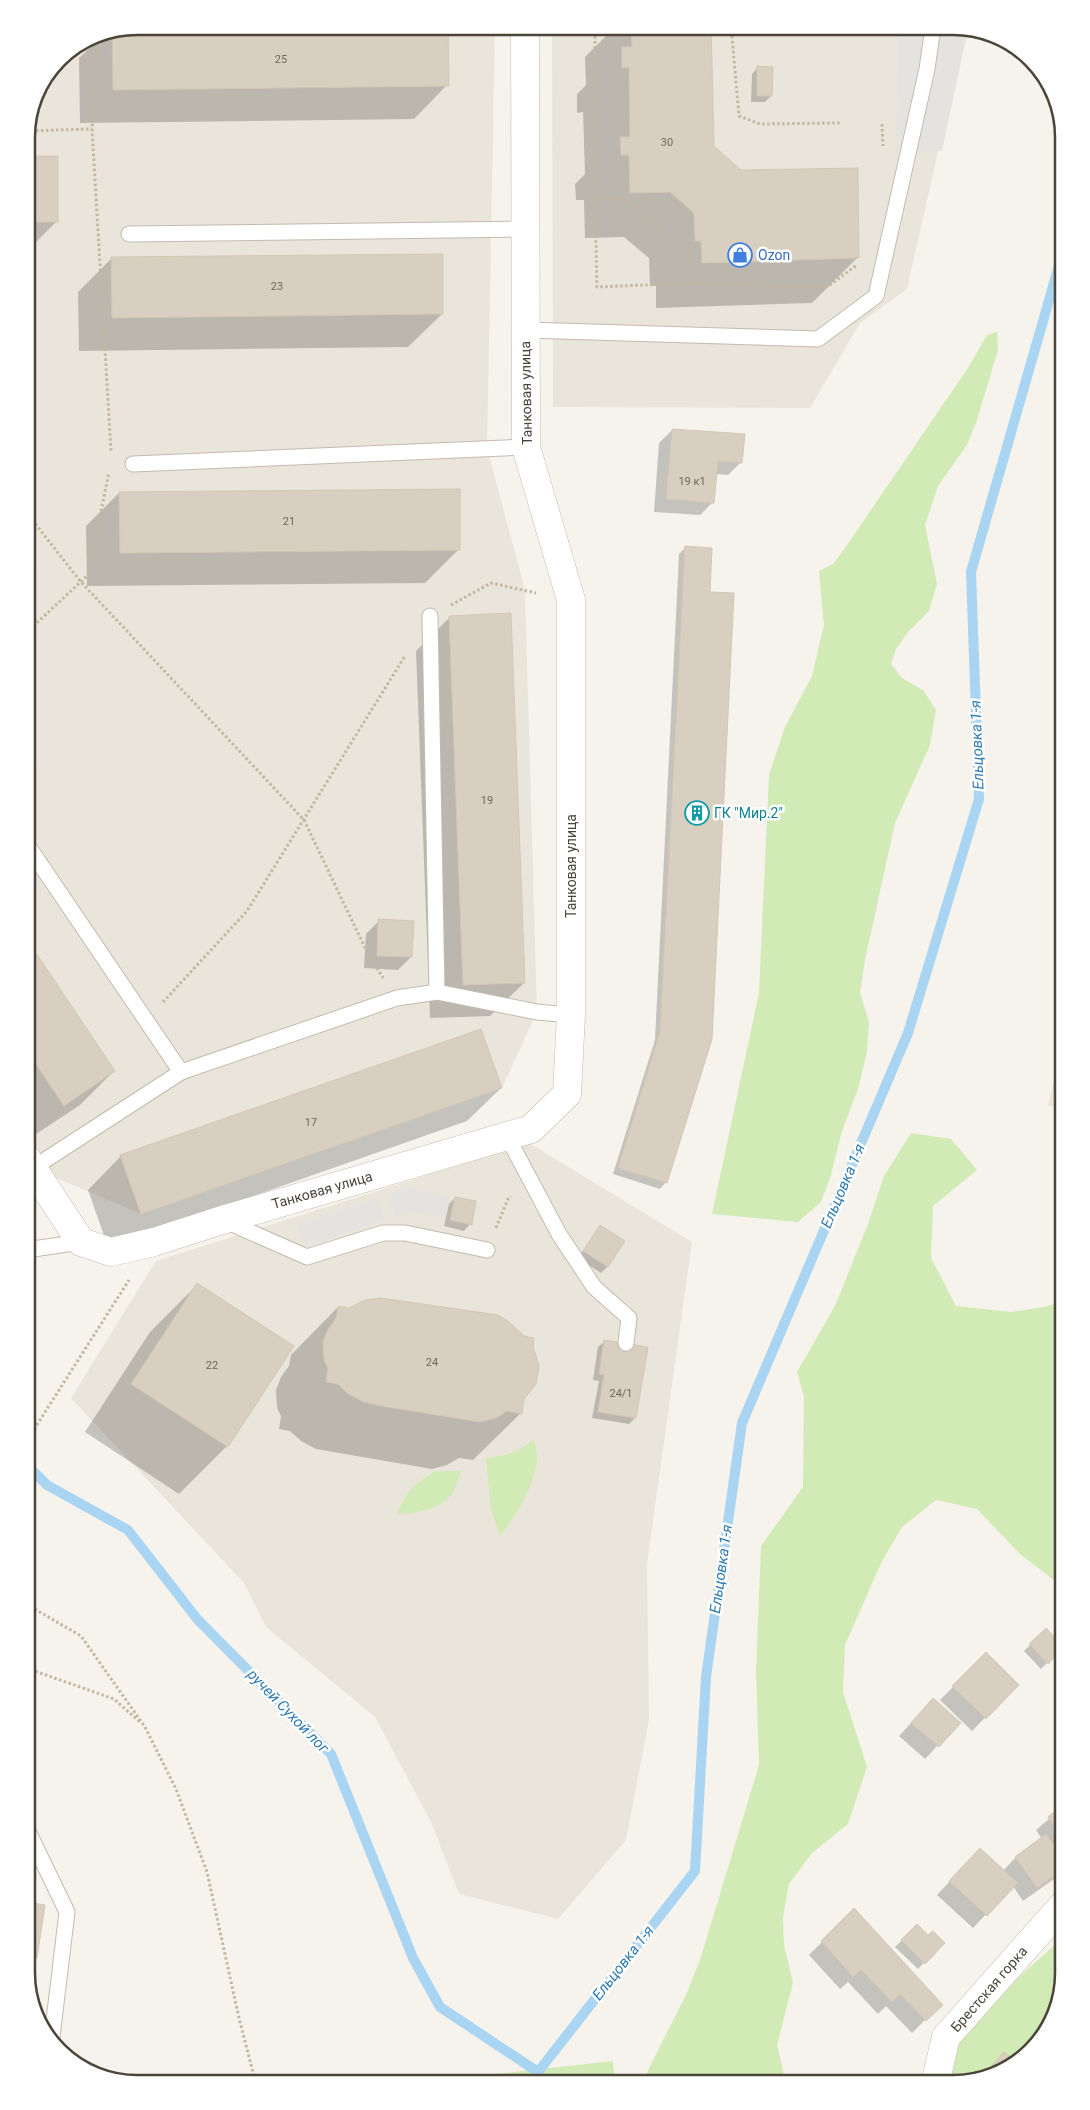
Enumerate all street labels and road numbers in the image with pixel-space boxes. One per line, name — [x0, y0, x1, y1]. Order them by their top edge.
street label: Танковая улица — [517, 341, 535, 445]
street label: Танковая улица — [563, 814, 579, 918]
street label: Танковая улица — [270, 1168, 374, 1212]
street label: Брестская горка — [948, 1943, 1030, 2035]

